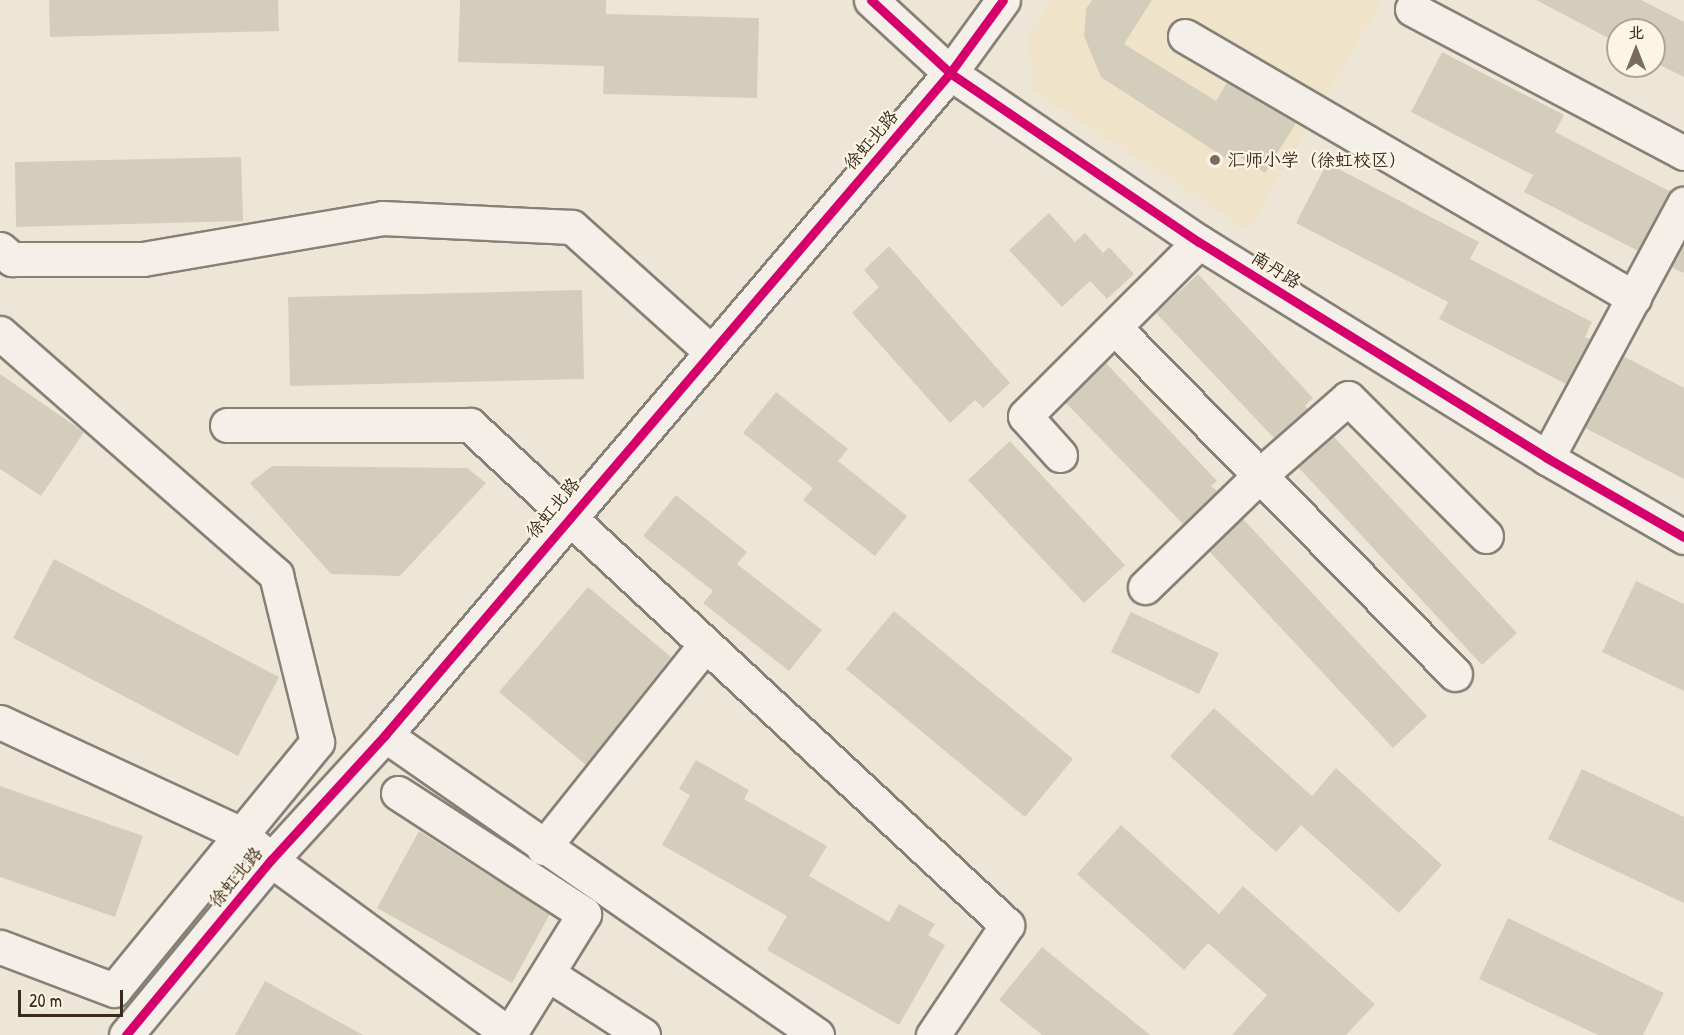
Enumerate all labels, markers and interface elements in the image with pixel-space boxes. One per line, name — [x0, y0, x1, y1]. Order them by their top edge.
north arrow — [1606, 18, 1666, 78]
text: 北 — [1628, 21, 1644, 43]
street label: 徐虹北路 — [839, 106, 903, 174]
place label: 汇师小学（徐虹校区） — [1227, 149, 1407, 171]
marker: 汇师小学（徐虹校区） — [1208, 153, 1222, 167]
street label: 南丹路 — [1247, 247, 1305, 293]
street label: 徐虹北路 — [522, 473, 584, 543]
street label: 徐虹北路 — [205, 842, 267, 912]
scale bar — [21, 978, 126, 1016]
text: 20 m — [29, 988, 62, 1013]

